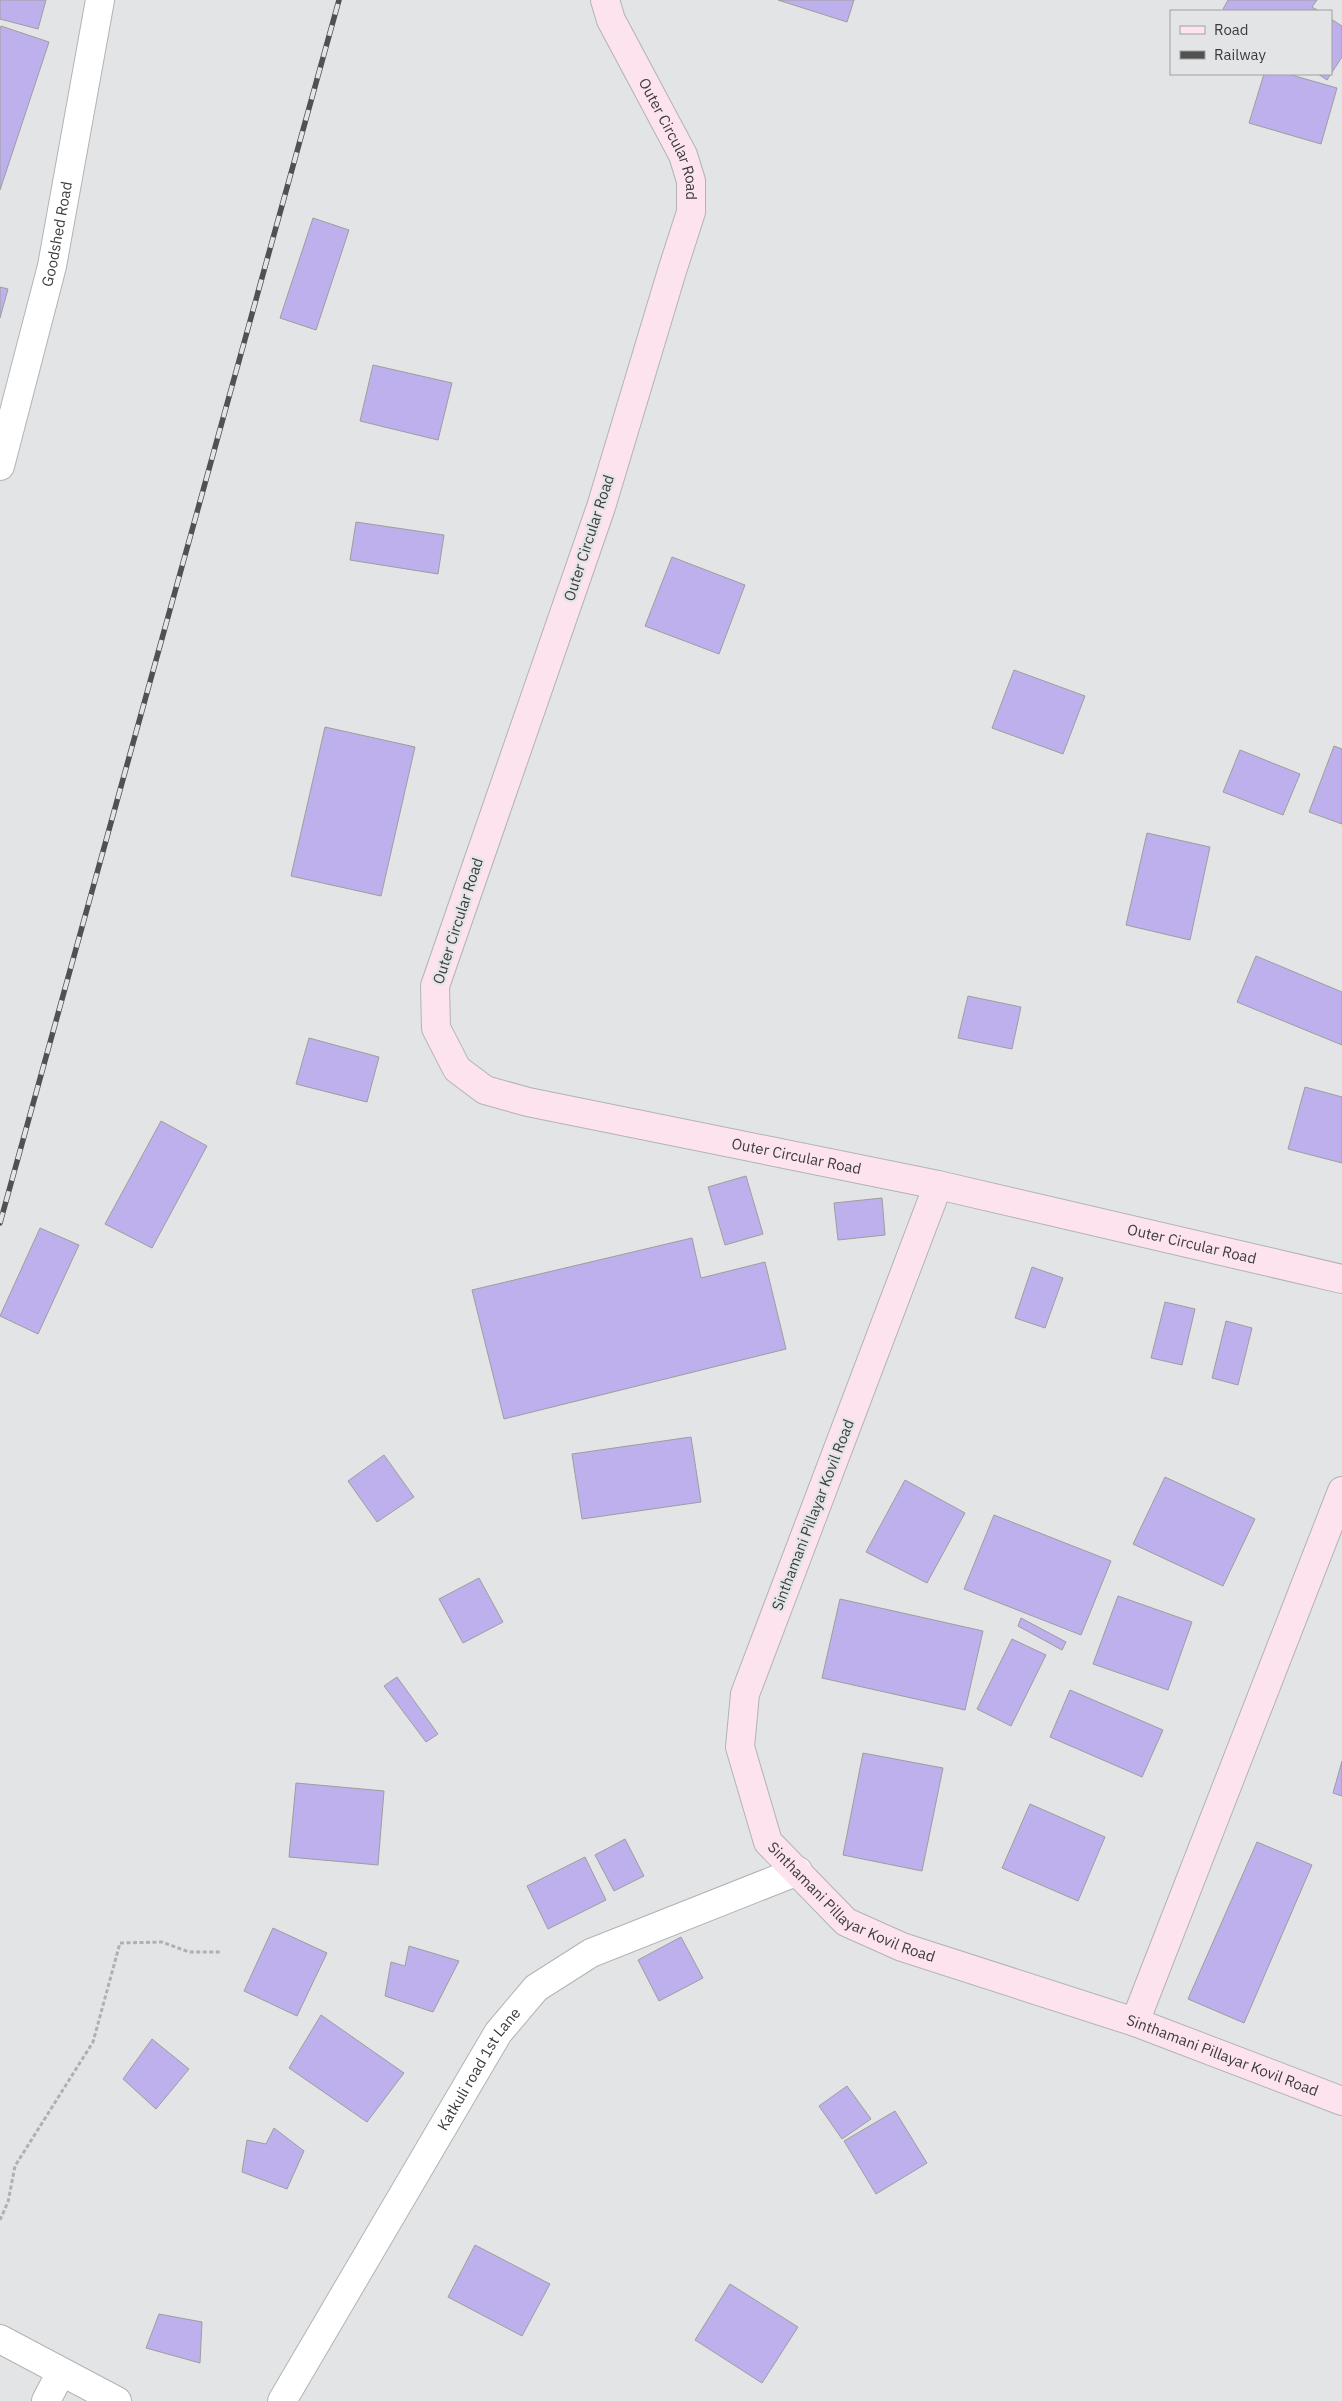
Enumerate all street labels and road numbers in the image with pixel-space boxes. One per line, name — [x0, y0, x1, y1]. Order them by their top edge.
street label: Outer Circular Road — [635, 75, 701, 200]
street label: Goodshed Road — [37, 180, 76, 289]
street label: Outer Circular Road — [559, 472, 618, 603]
street label: Outer Circular Road — [428, 855, 487, 986]
street label: Outer Circular Road — [730, 1133, 863, 1178]
street label: Outer Circular Road — [1125, 1219, 1258, 1268]
street label: Sinthamani Pillayar Kovil Road — [767, 1416, 858, 1613]
street label: Sinthamani Pillayar Kovil Road — [764, 1837, 938, 1966]
street label: Katkuli road 1st Lane — [433, 2004, 524, 2134]
street label: Sinthamani Pillayar Kovil Road — [1124, 2010, 1321, 2100]

